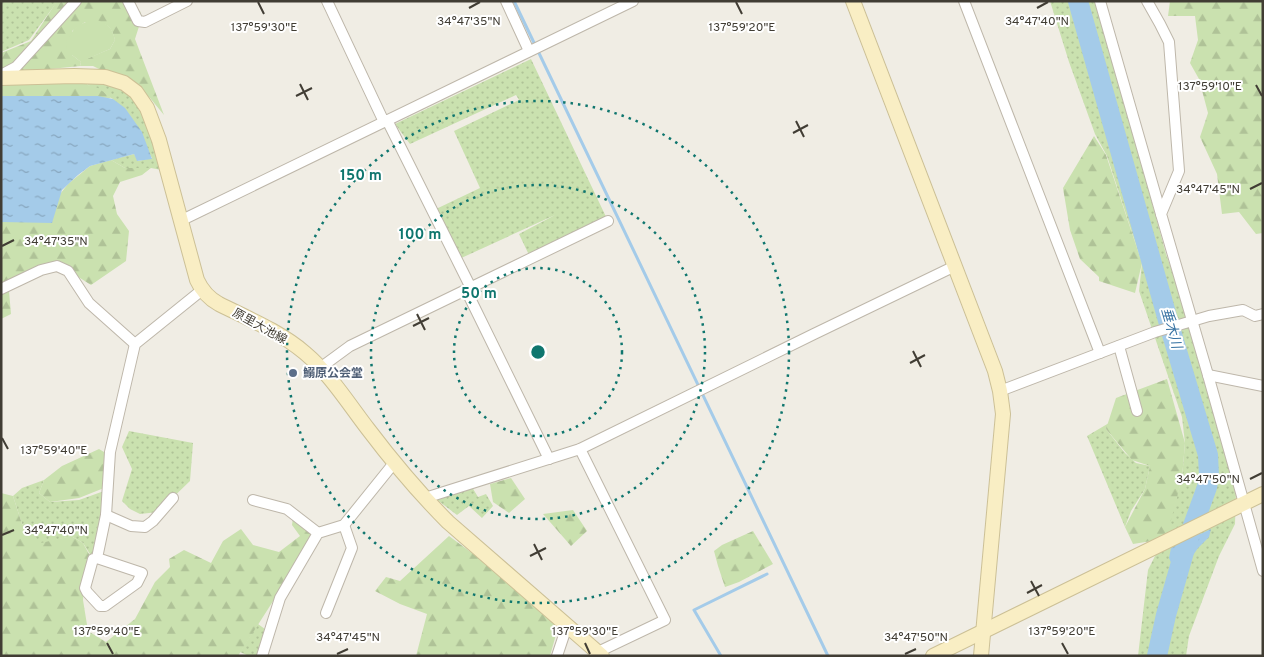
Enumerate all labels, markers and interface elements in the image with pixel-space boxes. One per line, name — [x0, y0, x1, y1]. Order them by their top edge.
text: 34°47'35"N — [437, 14, 501, 30]
text: 34°47'40"N — [1005, 14, 1069, 30]
text: 137°59'30"E — [231, 20, 297, 36]
text: 137°59'20"E — [709, 20, 775, 36]
text: 137°59'10"E — [1178, 79, 1242, 95]
text: 150 m — [340, 167, 382, 186]
text: 34°47'45"N — [1176, 182, 1240, 198]
text: 100 m — [399, 226, 441, 245]
text: 34°47'35"N — [24, 234, 88, 250]
text: 50 m — [461, 285, 497, 304]
street label: 原里大池線 — [229, 305, 290, 348]
water label: 垂木川 — [1157, 306, 1185, 353]
centre of rings — [529, 343, 547, 361]
place label: 鰯原公会堂 — [303, 366, 363, 382]
marker: 鰯原公会堂 — [287, 367, 299, 379]
text: 137°59'40"E — [21, 443, 88, 459]
text: 34°47'50"N — [1176, 472, 1240, 488]
text: 34°47'40"N — [24, 523, 88, 539]
text: 137°59'40"E — [74, 624, 141, 640]
text: 137°59'30"E — [552, 624, 618, 640]
text: 137°59'20"E — [1029, 624, 1095, 640]
text: 34°47'45"N — [316, 630, 380, 646]
text: 34°47'50"N — [884, 630, 948, 646]

